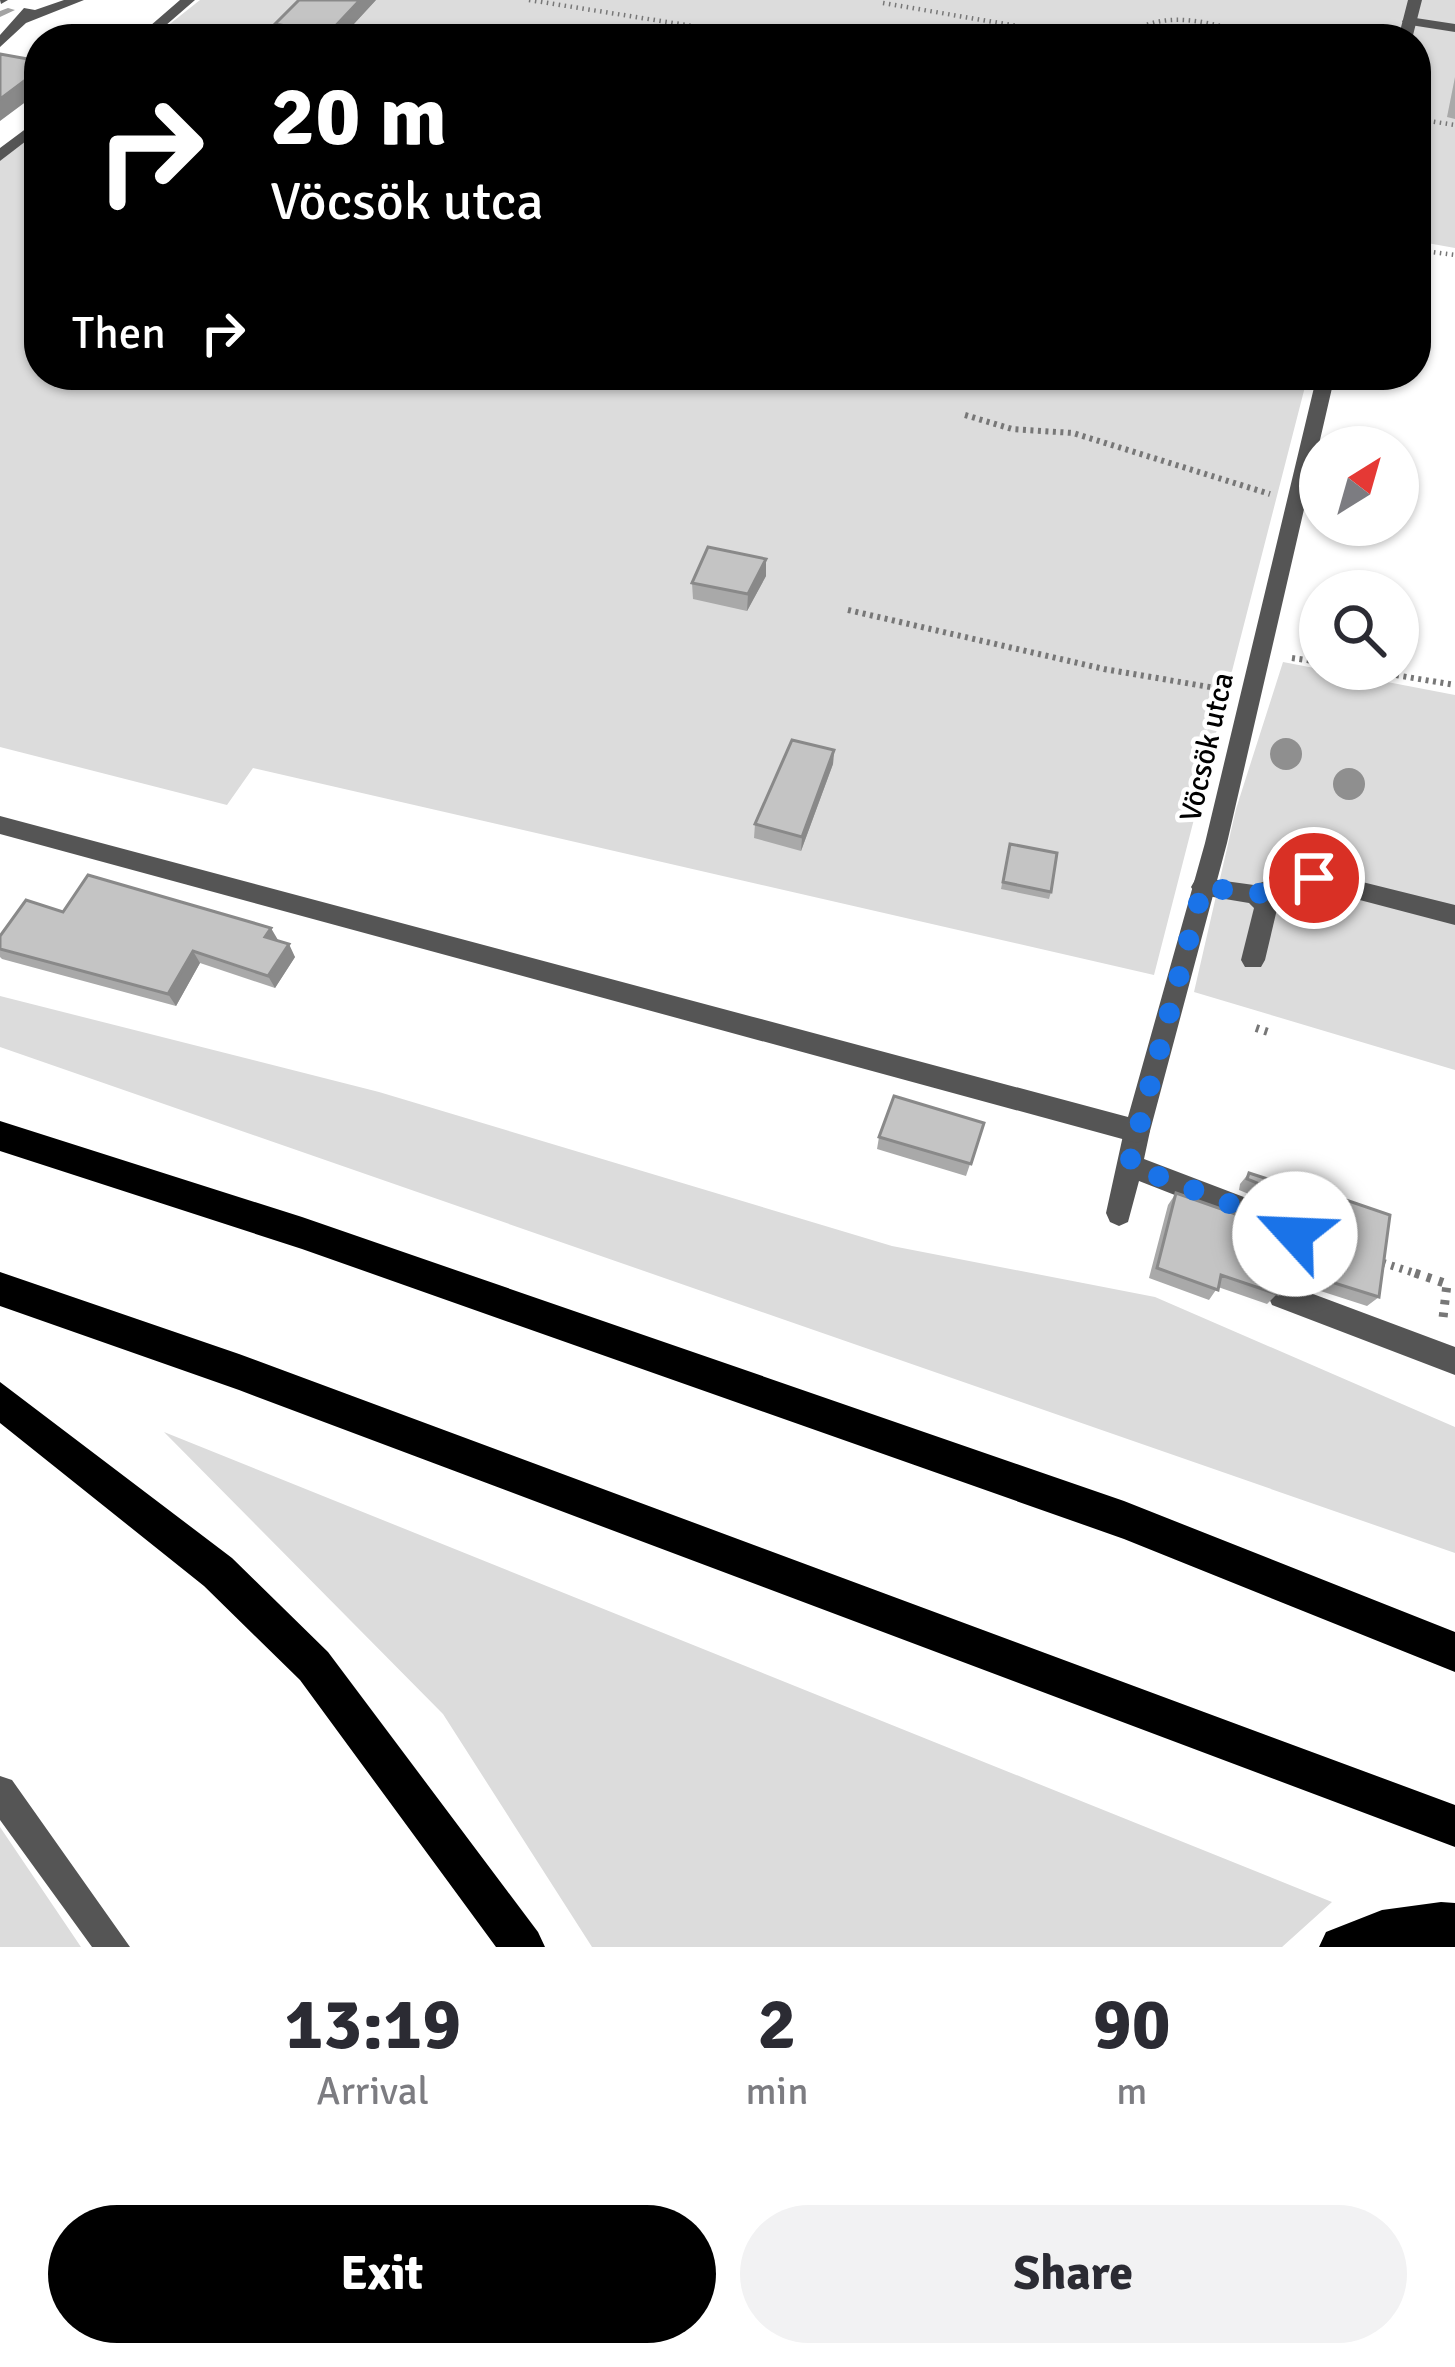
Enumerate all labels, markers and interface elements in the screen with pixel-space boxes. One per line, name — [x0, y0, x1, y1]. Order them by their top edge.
text: 20 m — [270, 65, 447, 169]
icon: right — [72, 72, 228, 228]
text: Vöcsök utca — [270, 168, 544, 235]
icon: right — [190, 300, 256, 366]
text: Then — [72, 306, 166, 361]
north arrow — [1299, 426, 1419, 546]
map controls — [1299, 426, 1419, 690]
button: search — [1299, 570, 1419, 690]
street label: Vöcsök utca — [1172, 669, 1242, 825]
pin — [1263, 827, 1365, 929]
icon: arrive — [1281, 845, 1347, 911]
position arrow — [1232, 1171, 1358, 1297]
text: 13:19 — [284, 1980, 461, 2069]
text: 2 — [758, 1980, 796, 2069]
text: 90 — [1093, 1980, 1171, 2069]
text: Arrival — [317, 2067, 429, 2115]
text: min — [746, 2067, 808, 2115]
text: m — [1116, 2067, 1147, 2115]
button: Exit — [48, 2205, 716, 2343]
button: Share — [740, 2205, 1407, 2343]

